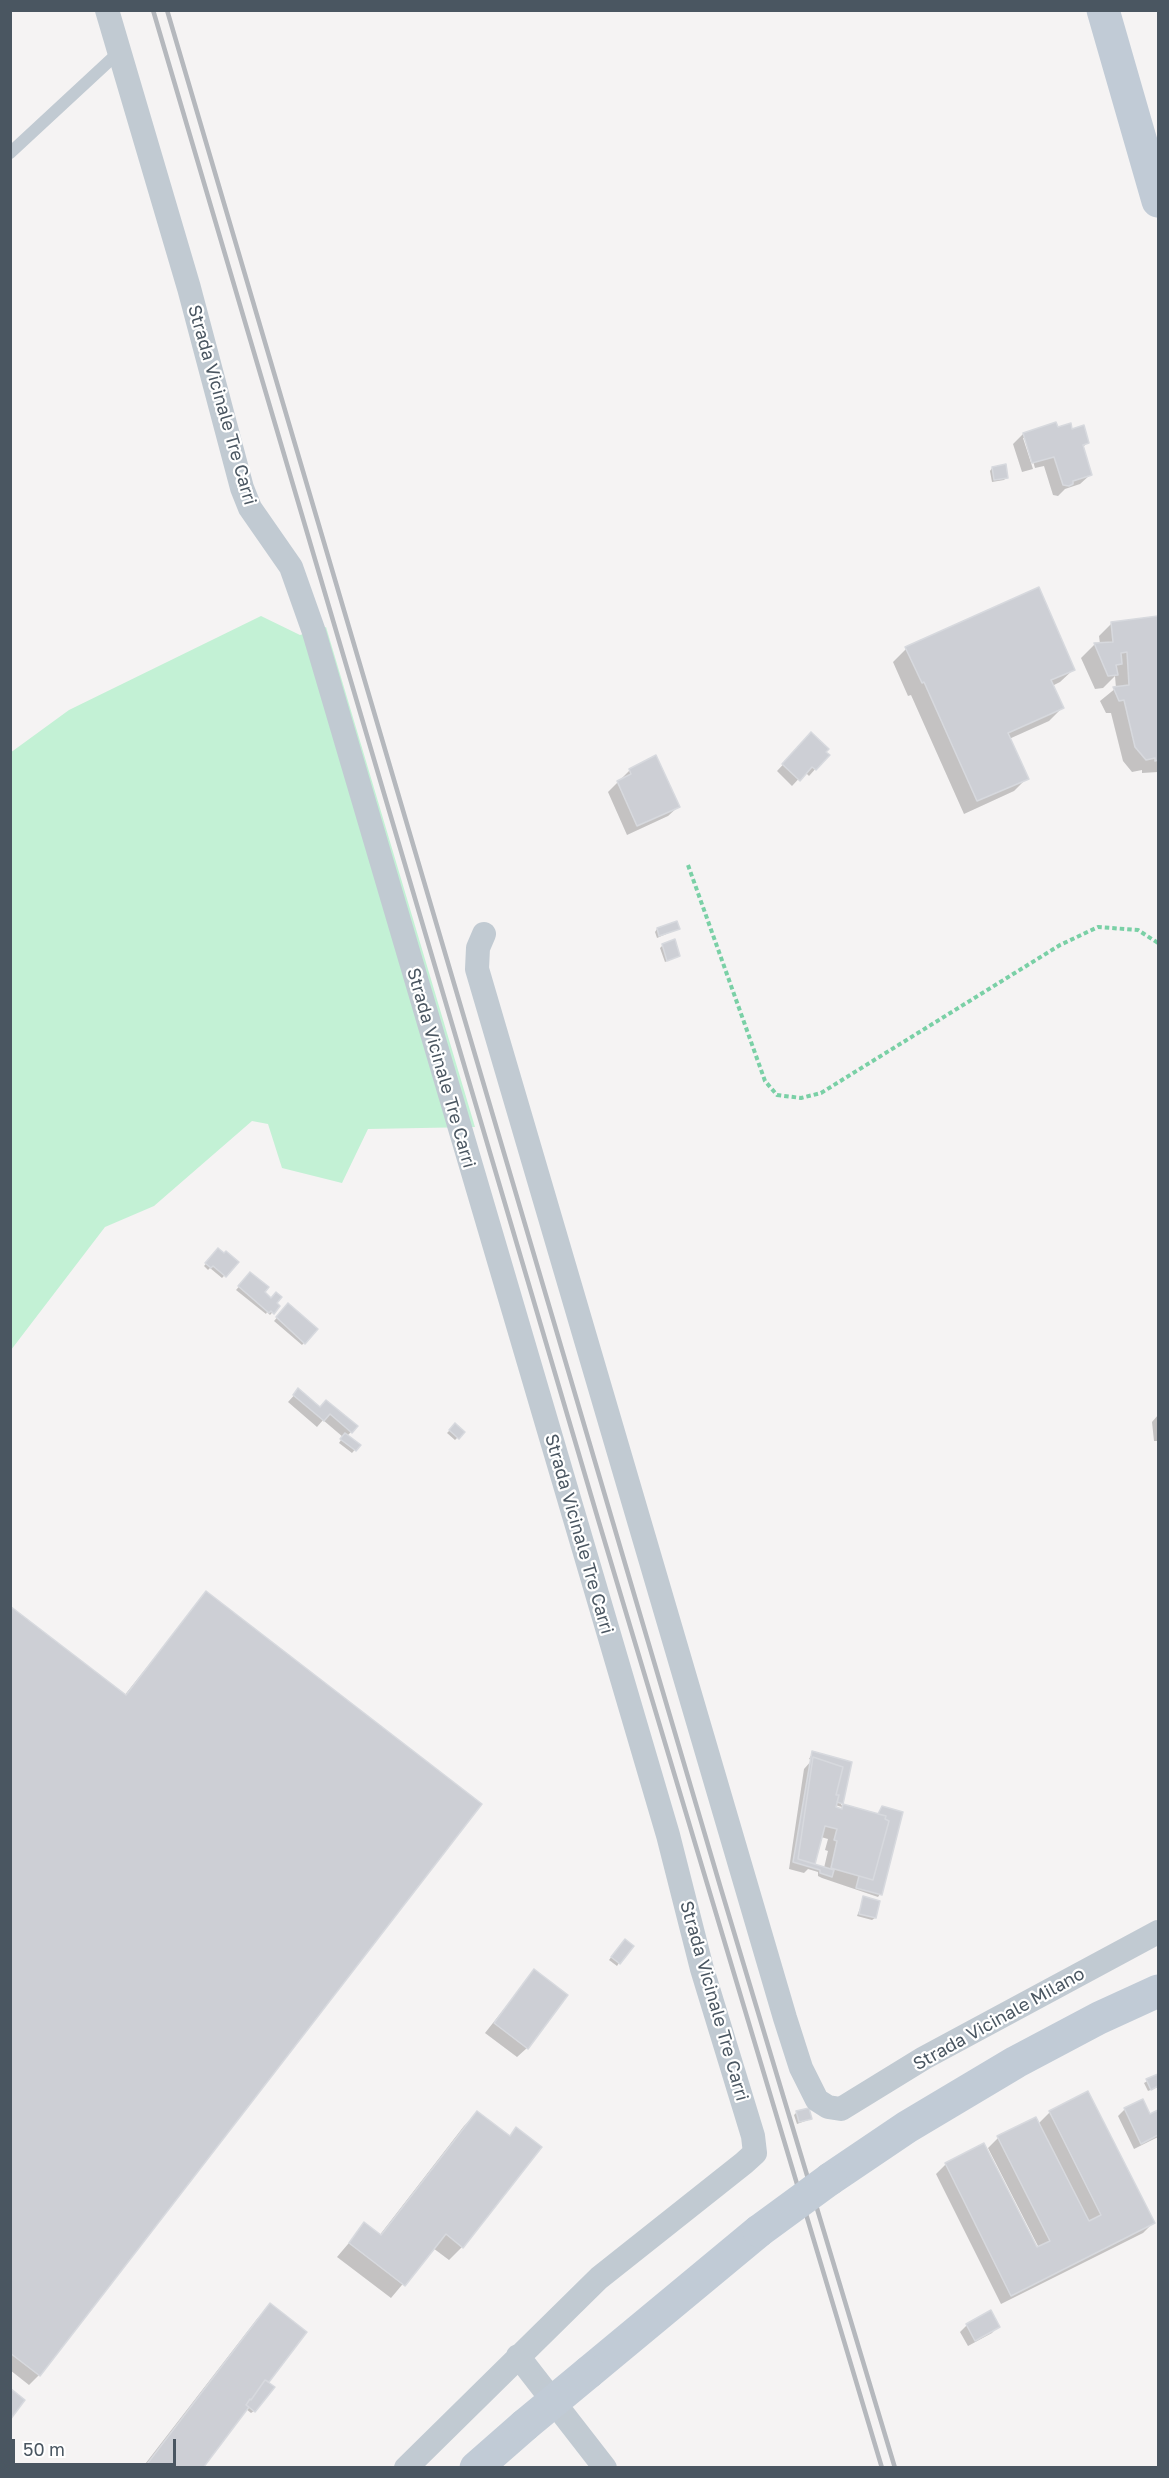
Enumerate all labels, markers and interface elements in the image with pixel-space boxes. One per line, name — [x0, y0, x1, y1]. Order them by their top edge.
street label: Strada Vicinale Tre Carri — [183, 303, 261, 507]
street label: Strada Vicinale Tre Carri — [402, 966, 480, 1170]
street label: Strada Vicinale Tre Carri — [540, 1432, 618, 1636]
street label: Strada Vicinale Tre Carri — [675, 1899, 753, 2103]
street label: Strada Vicinale Milano — [910, 1963, 1088, 2075]
scale bar — [15, 2427, 178, 2465]
text: 50 m — [23, 2438, 65, 2460]

